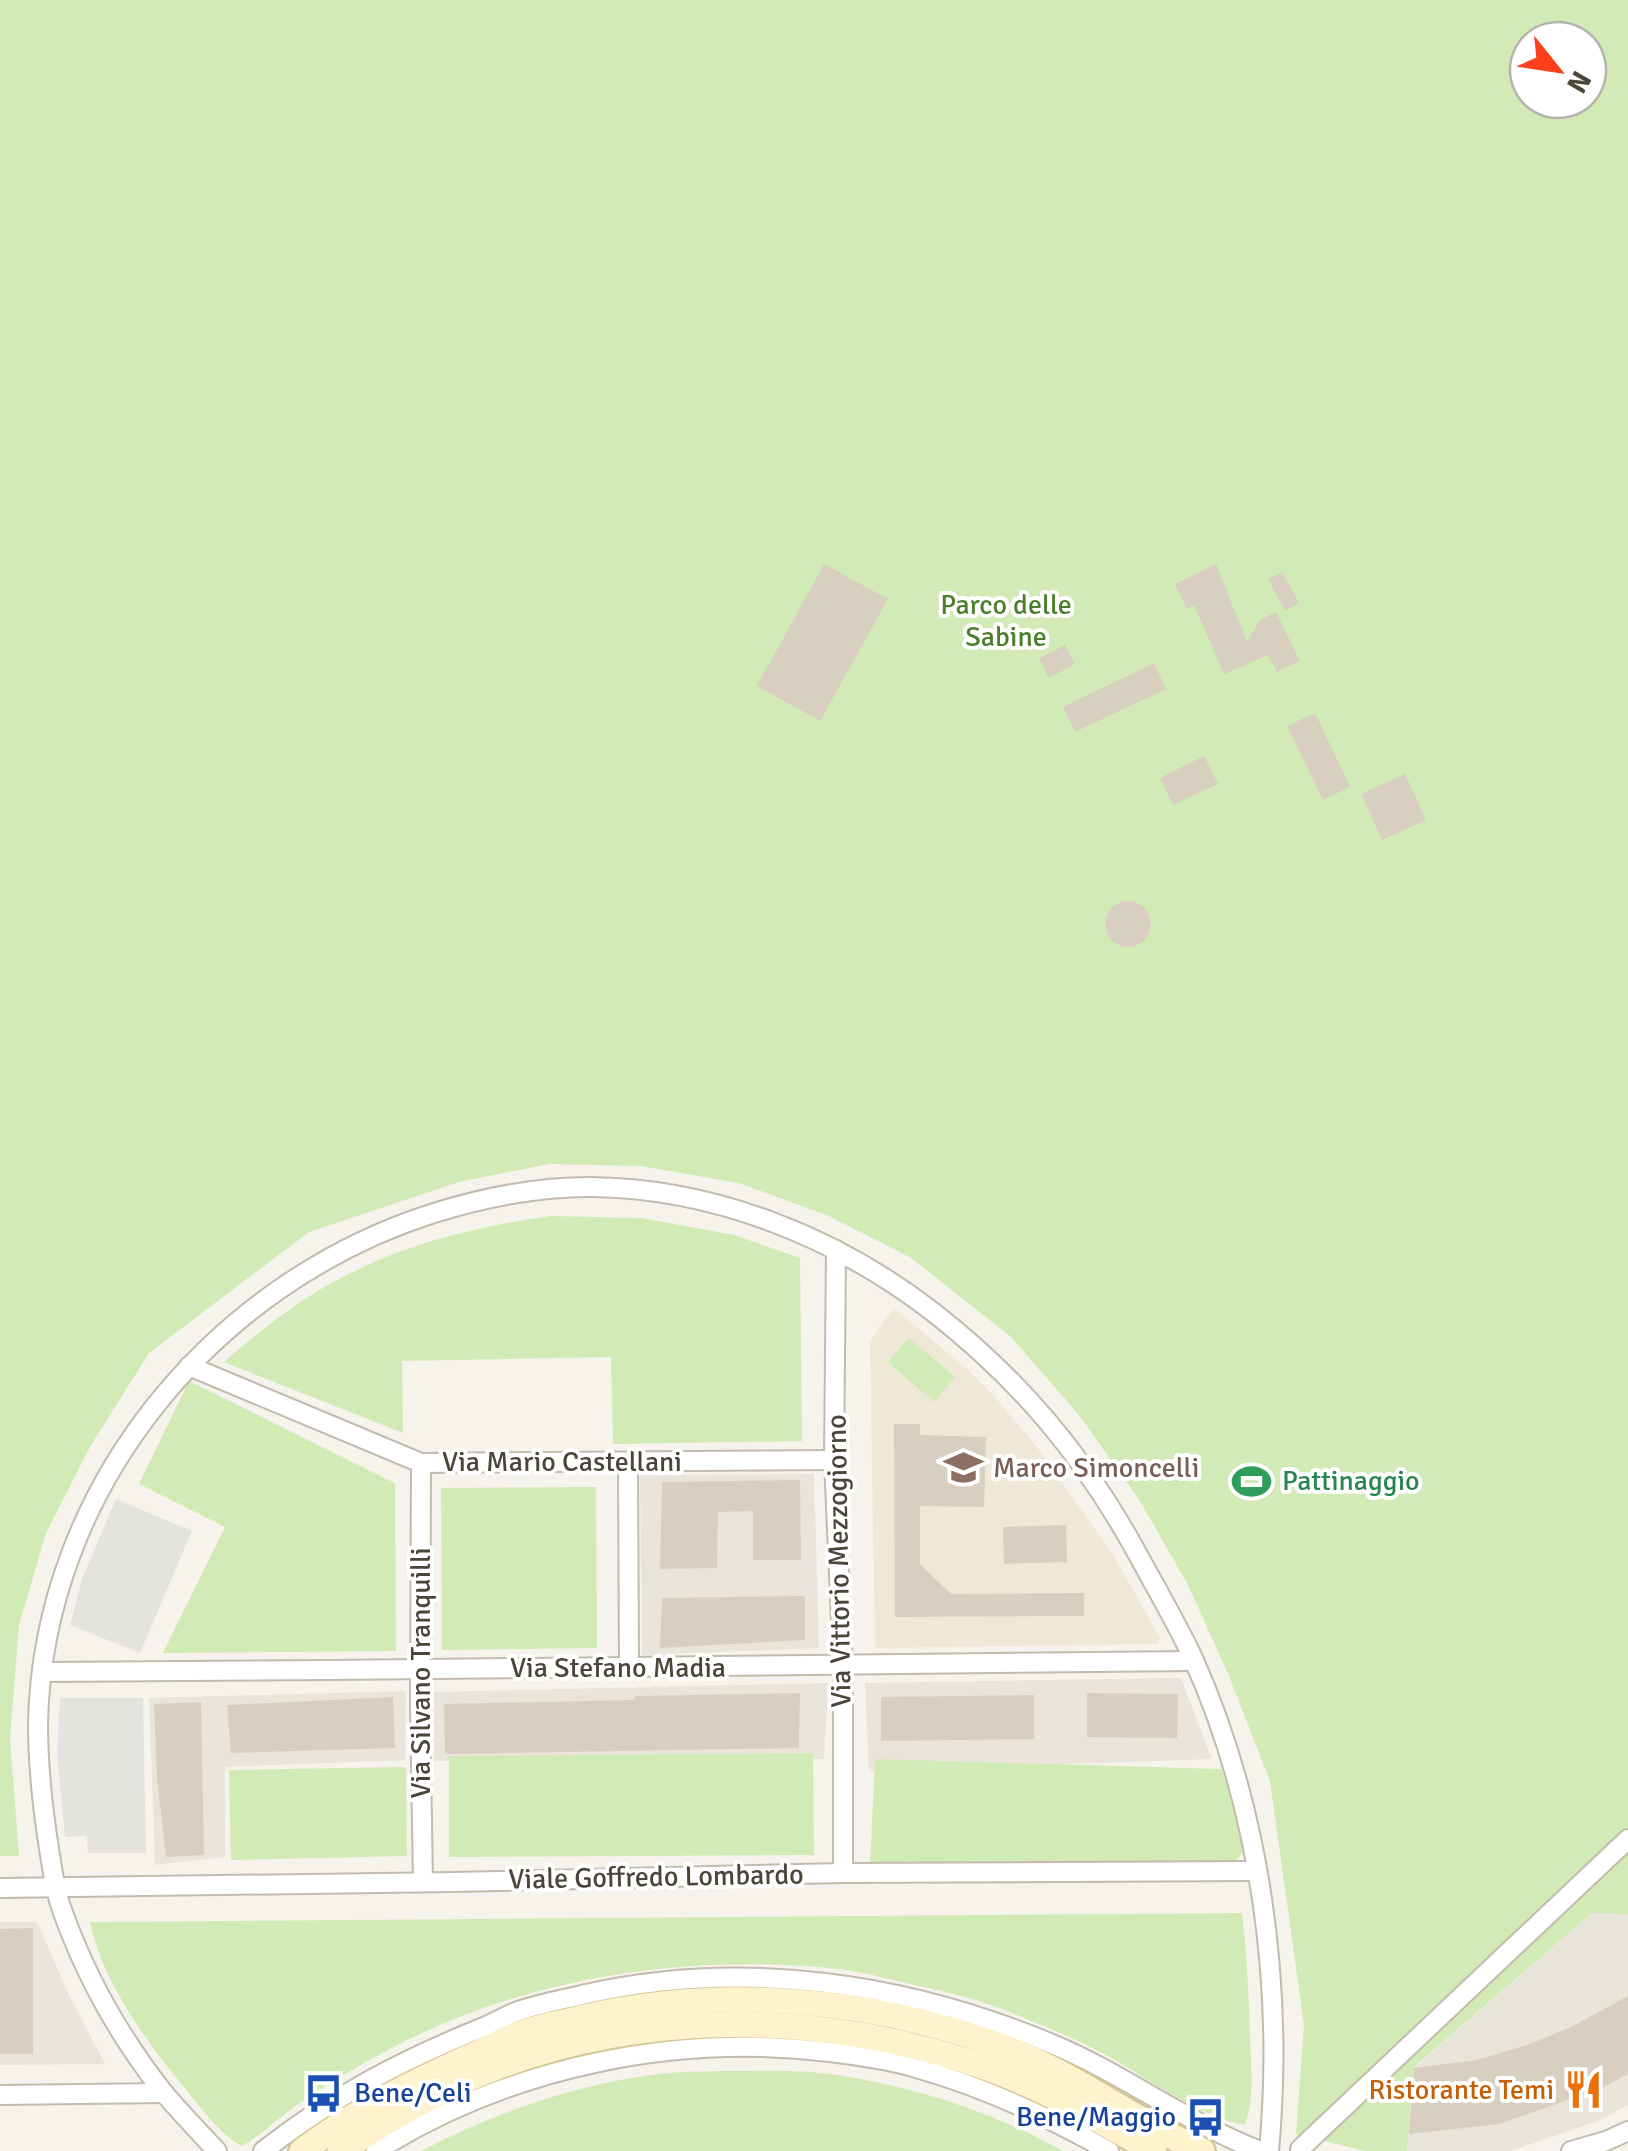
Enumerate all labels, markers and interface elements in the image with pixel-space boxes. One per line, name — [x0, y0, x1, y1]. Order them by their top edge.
north arrow — [1508, 20, 1608, 120]
text: N — [1559, 65, 1598, 99]
park label: Parco delle Sabine — [940, 588, 1072, 654]
street label: Via Vittorio Mezzogiorno — [819, 1414, 859, 1708]
street label: Via Mario Castellani — [442, 1445, 682, 1479]
school or university icon: Marco Simoncelli — [942, 1447, 984, 1489]
place label: Marco Simoncelli — [993, 1451, 1199, 1485]
sports icon: Pattinaggio — [1231, 1460, 1273, 1502]
place label: Pattinaggio — [1282, 1464, 1420, 1498]
street label: Via Silvano Tranquilli — [404, 1547, 438, 1799]
street label: Via Stefano Madia — [510, 1651, 726, 1685]
street label: Viale Goffredo Lombardo — [508, 1857, 804, 1897]
restaurant icon: Ristorante Temi — [1563, 2069, 1605, 2111]
bus stop icon: Bene/Celi — [303, 2072, 345, 2114]
place label: Ristorante Temi — [1369, 2073, 1554, 2107]
place label: Bene/Celi — [354, 2076, 472, 2110]
bus stop icon: Bene/Maggio — [1185, 2096, 1227, 2138]
place label: Bene/Maggio — [1016, 2100, 1176, 2134]

